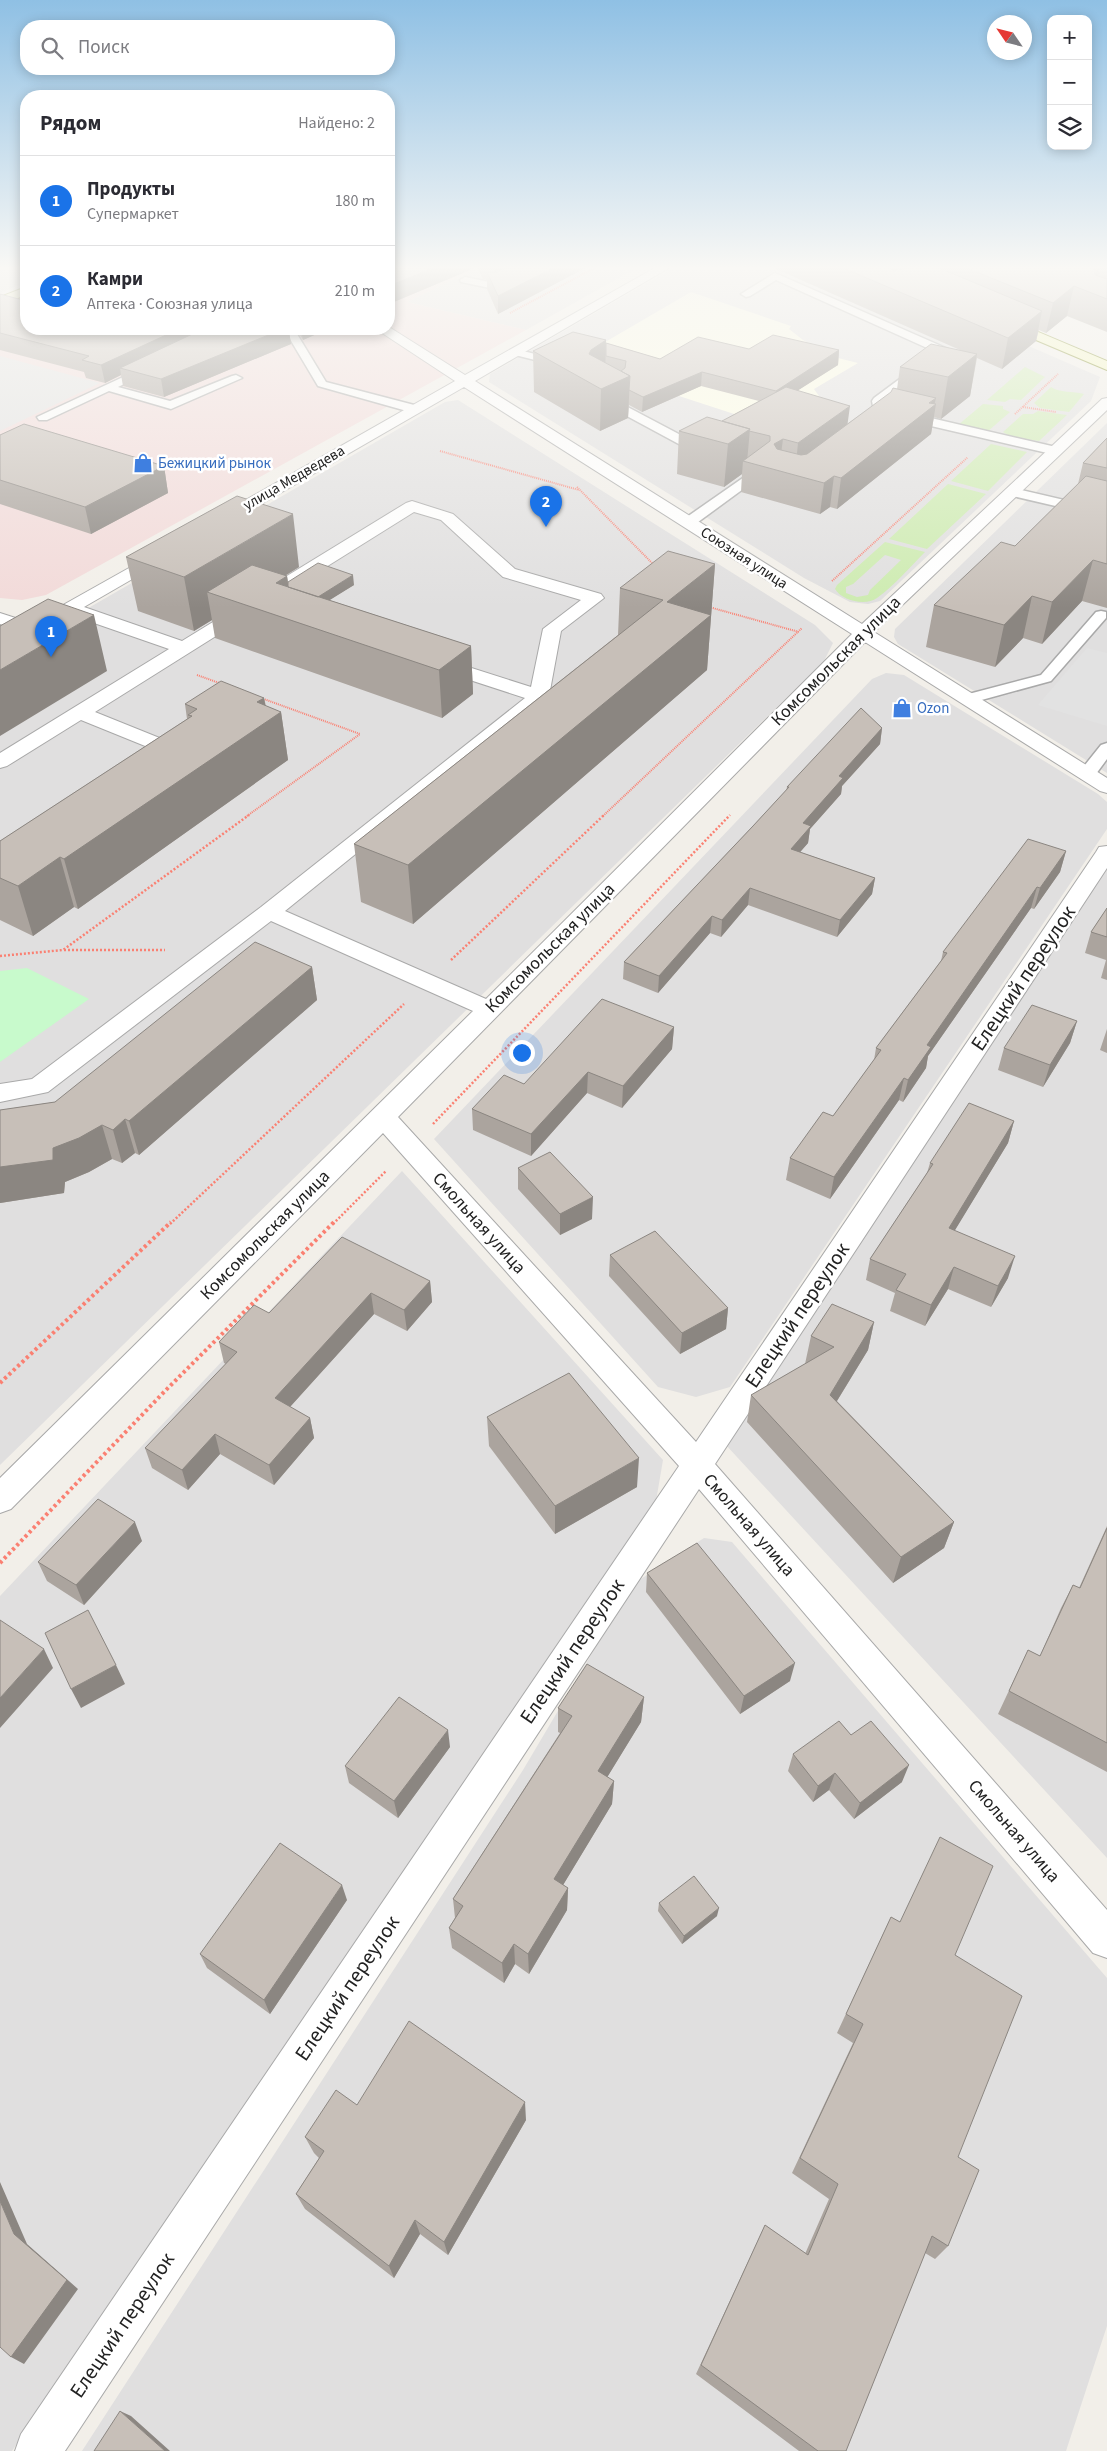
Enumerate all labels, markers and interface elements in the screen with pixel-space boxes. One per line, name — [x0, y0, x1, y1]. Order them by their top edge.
north arrow — [987, 15, 1032, 60]
map controls — [1047, 15, 1092, 150]
button: + — [1047, 15, 1092, 60]
search box — [20, 20, 395, 75]
icon: search — [38, 34, 66, 62]
text: Поиск — [78, 34, 129, 61]
button: − — [1047, 60, 1092, 105]
button: layers — [1047, 105, 1092, 150]
text: Рядом — [40, 108, 101, 138]
text: Найдено: 2 — [298, 112, 375, 134]
text: Продукты — [87, 176, 175, 203]
text: 1 — [52, 190, 60, 212]
text: 180 m — [335, 190, 375, 212]
text: Супермаркет — [87, 203, 179, 225]
text: Камри — [87, 266, 143, 293]
text: 2 — [52, 280, 60, 302]
text: 210 m — [335, 280, 375, 302]
text: Аптека · Союзная улица — [87, 293, 253, 315]
street label: улица Медведева — [239, 440, 349, 516]
shop icon: Бежицкий рынок — [132, 452, 154, 474]
place label: Бежицкий рынок — [158, 453, 272, 474]
pin: 2 — [530, 486, 562, 527]
street label: Союзная улица — [696, 522, 792, 594]
street label: Комсомольская улица — [765, 590, 907, 732]
pin: 1 — [35, 616, 67, 657]
shop icon: Ozon — [891, 697, 913, 719]
place label: Ozon — [917, 698, 949, 719]
street label: Комсомольская улица — [479, 877, 621, 1019]
street label: Елецкий переулок — [963, 899, 1083, 1057]
your location — [509, 1040, 535, 1066]
street label: Комсомольская улица — [194, 1164, 336, 1306]
street label: Смольная улица — [427, 1167, 531, 1279]
street label: Елецкий переулок — [737, 1236, 857, 1394]
street label: Смольная улица — [697, 1468, 801, 1582]
street label: Елецкий переулок — [512, 1572, 632, 1730]
street label: Смольная улица — [962, 1774, 1066, 1888]
street label: Елецкий переулок — [287, 1909, 407, 2067]
street label: Елецкий переулок — [62, 2246, 182, 2404]

